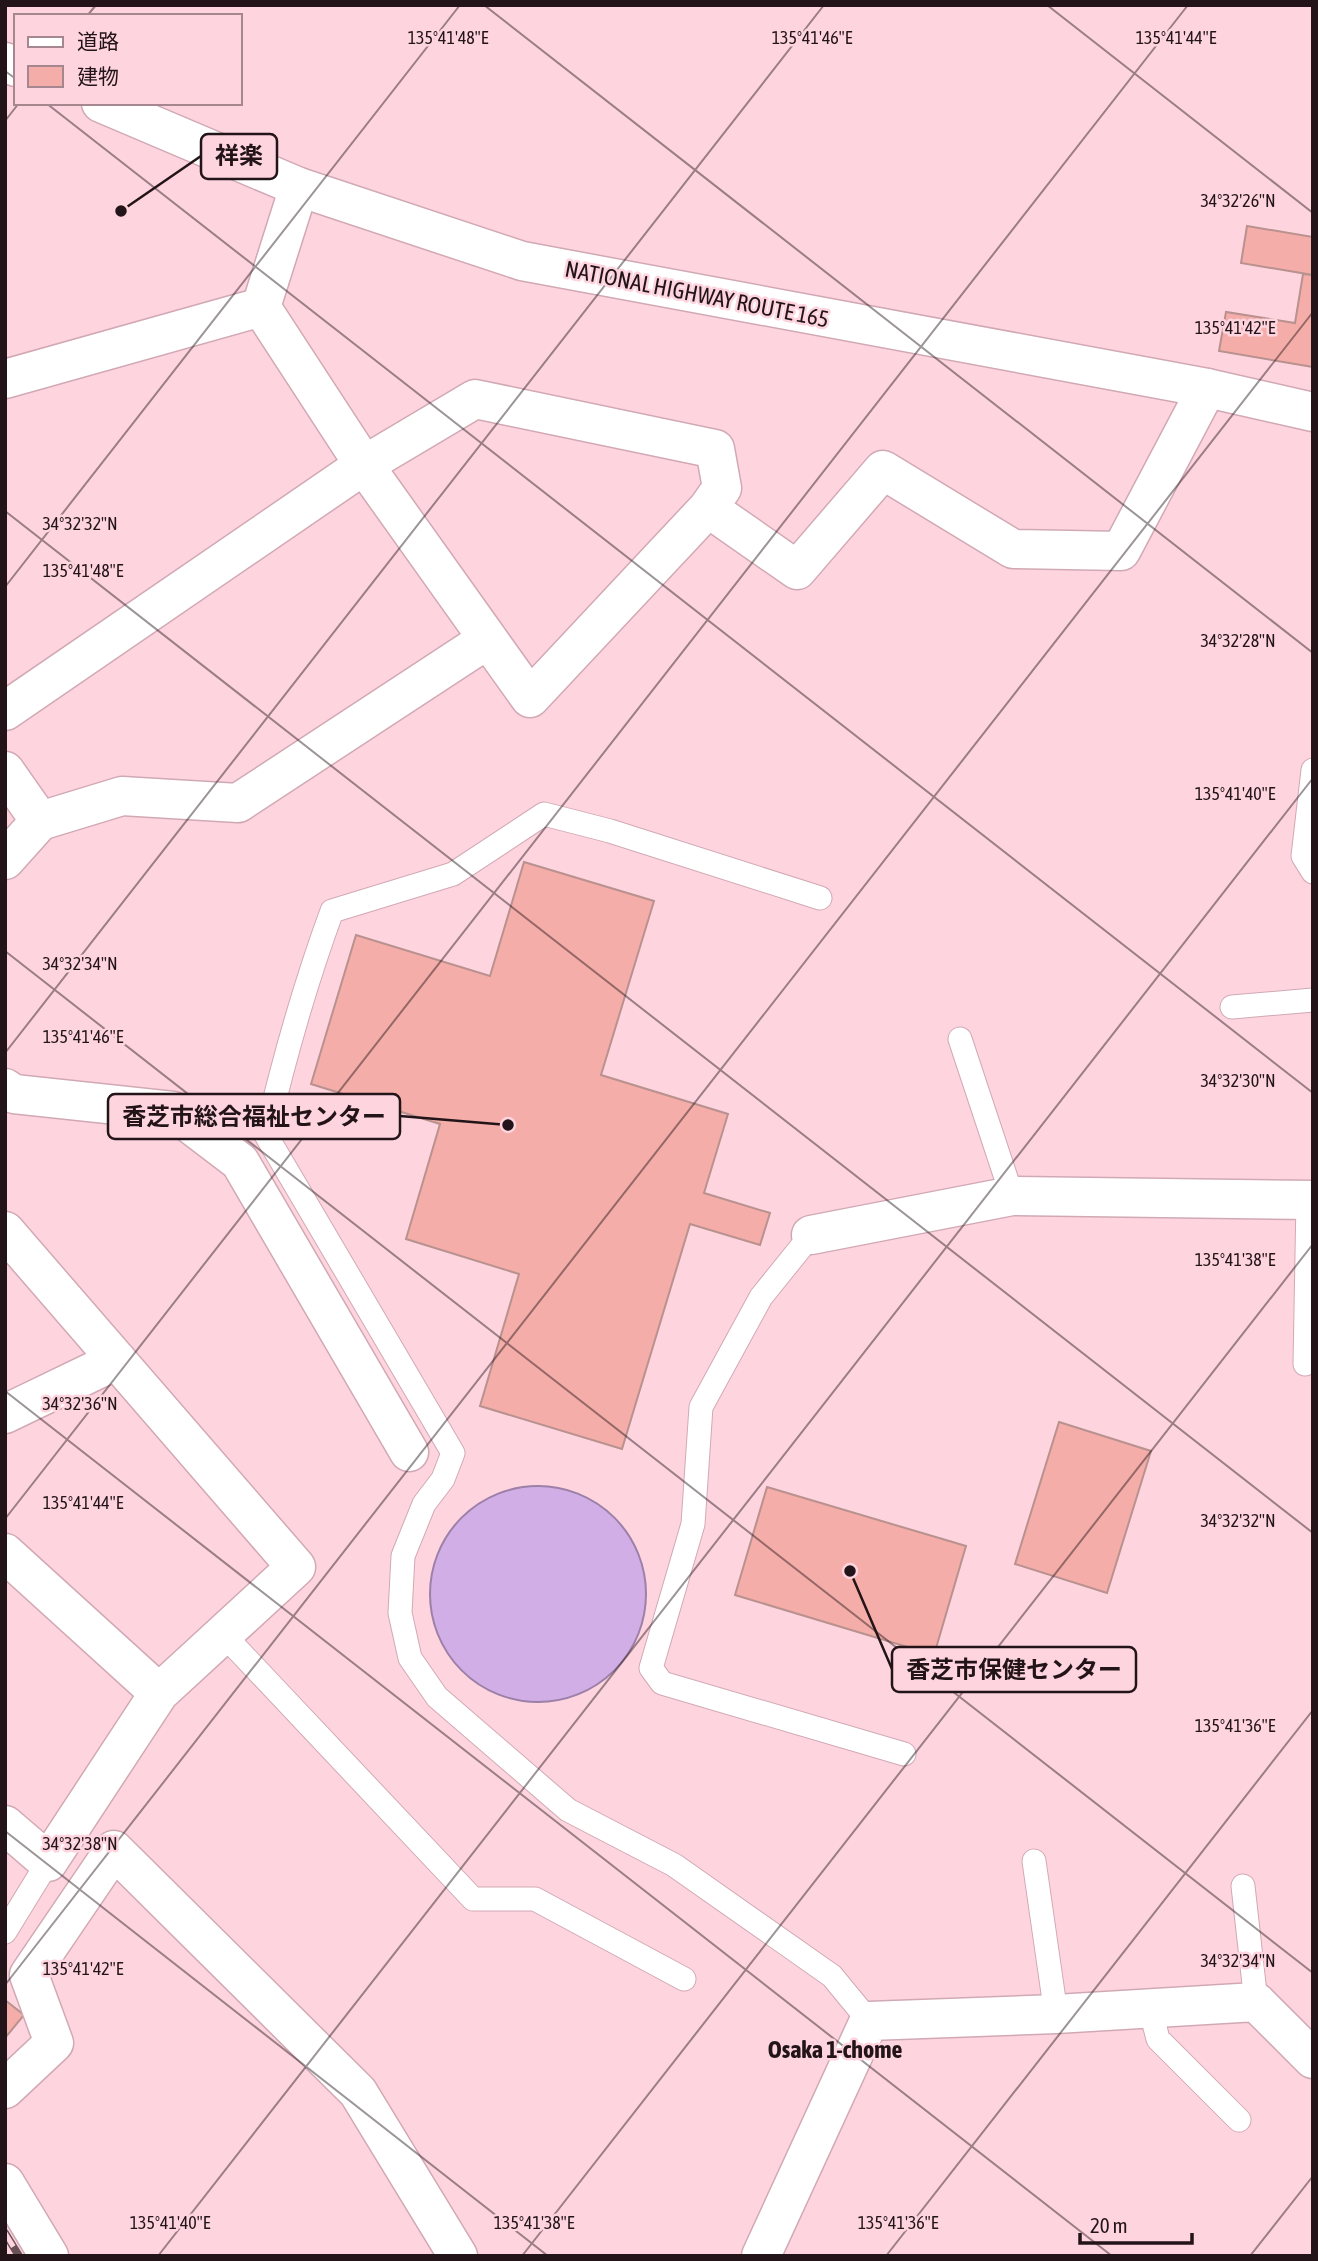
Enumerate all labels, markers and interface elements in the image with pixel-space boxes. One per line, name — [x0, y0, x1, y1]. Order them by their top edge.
legend — [14, 14, 242, 105]
text: 135°41'48"E — [408, 27, 489, 48]
text: 135°41'46"E — [772, 27, 853, 48]
text: 135°41'44"E — [1136, 27, 1217, 48]
text: 道路 — [77, 29, 119, 53]
text: 建物 — [77, 64, 119, 88]
callout: 祥楽 — [201, 134, 277, 179]
text: 祥楽 — [215, 142, 263, 169]
text: 34°32'26"N — [1200, 190, 1276, 211]
street label: NATIONAL HIGHWAY ROUTE 165 — [563, 256, 831, 332]
text: 135°41'42"E — [1195, 317, 1276, 338]
text: 34°32'32"N — [42, 513, 118, 534]
text: 135°41'48"E — [43, 560, 124, 581]
text: 34°32'28"N — [1200, 630, 1276, 651]
text: 135°41'40"E — [1195, 783, 1276, 804]
text: 34°32'34"N — [42, 953, 118, 974]
text: 135°41'46"E — [43, 1026, 124, 1047]
text: 34°32'30"N — [1200, 1070, 1276, 1091]
callout: 香芝市総合福祉センター — [108, 1094, 400, 1139]
text: 香芝市総合福祉センター — [122, 1103, 386, 1130]
text: 135°41'38"E — [1195, 1249, 1276, 1270]
text: 34°32'36"N — [42, 1393, 118, 1414]
text: 135°41'44"E — [43, 1492, 124, 1513]
text: 34°32'32"N — [1200, 1510, 1276, 1531]
callout: 香芝市保健センター — [892, 1647, 1136, 1692]
text: 香芝市保健センター — [906, 1656, 1122, 1683]
text: 135°41'36"E — [1195, 1715, 1276, 1736]
text: 34°32'38"N — [42, 1833, 118, 1854]
text: 34°32'34"N — [1200, 1950, 1276, 1971]
text: 135°41'42"E — [43, 1958, 124, 1979]
district label: Osaka 1-chome — [768, 2036, 902, 2063]
scale bar — [1080, 2202, 1192, 2246]
text: 135°41'40"E — [130, 2212, 211, 2233]
text: 135°41'38"E — [494, 2212, 575, 2233]
text: 135°41'36"E — [858, 2212, 939, 2233]
text: 20 m — [1090, 2213, 1128, 2237]

